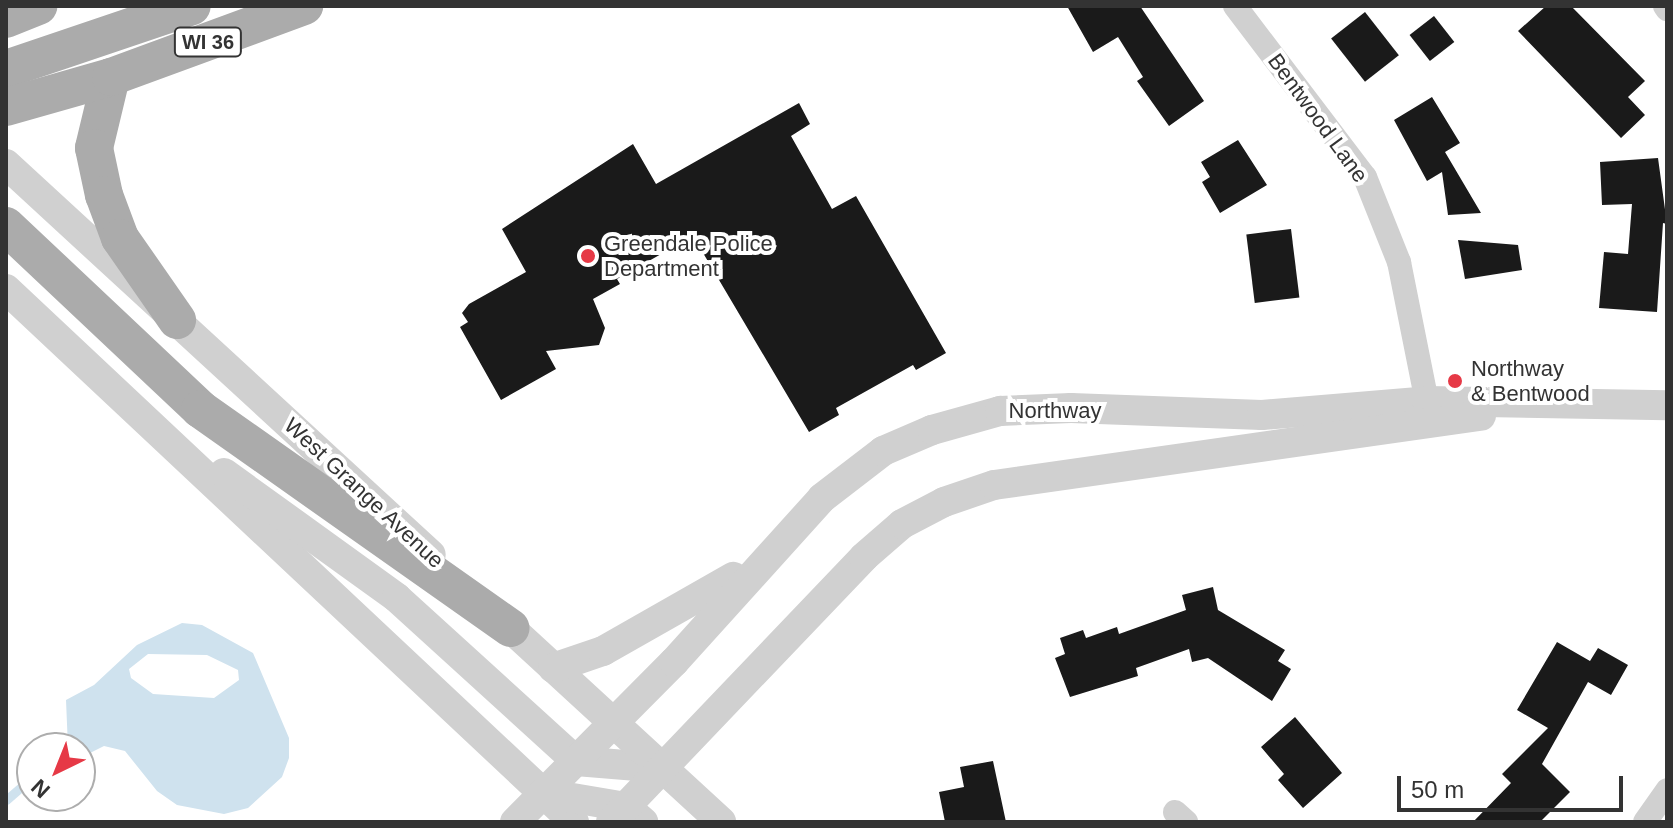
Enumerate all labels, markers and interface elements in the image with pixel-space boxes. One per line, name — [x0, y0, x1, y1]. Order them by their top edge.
road number: WI 36 — [172, 26, 244, 58]
street label: Bentwood Lane — [1262, 48, 1374, 188]
place label: Greendale Police Department — [604, 230, 773, 282]
marker: Greendale Police Department — [579, 247, 597, 265]
place label: Northway & Bentwood — [1471, 355, 1590, 406]
marker: Northway & Bentwood — [1446, 372, 1464, 390]
street label: Northway — [1009, 398, 1101, 424]
street label: West Grange Avenue — [278, 412, 450, 574]
north arrow — [16, 732, 96, 812]
scale bar — [1401, 760, 1627, 810]
text: N — [26, 774, 55, 803]
text: 50 m — [1411, 776, 1464, 803]

